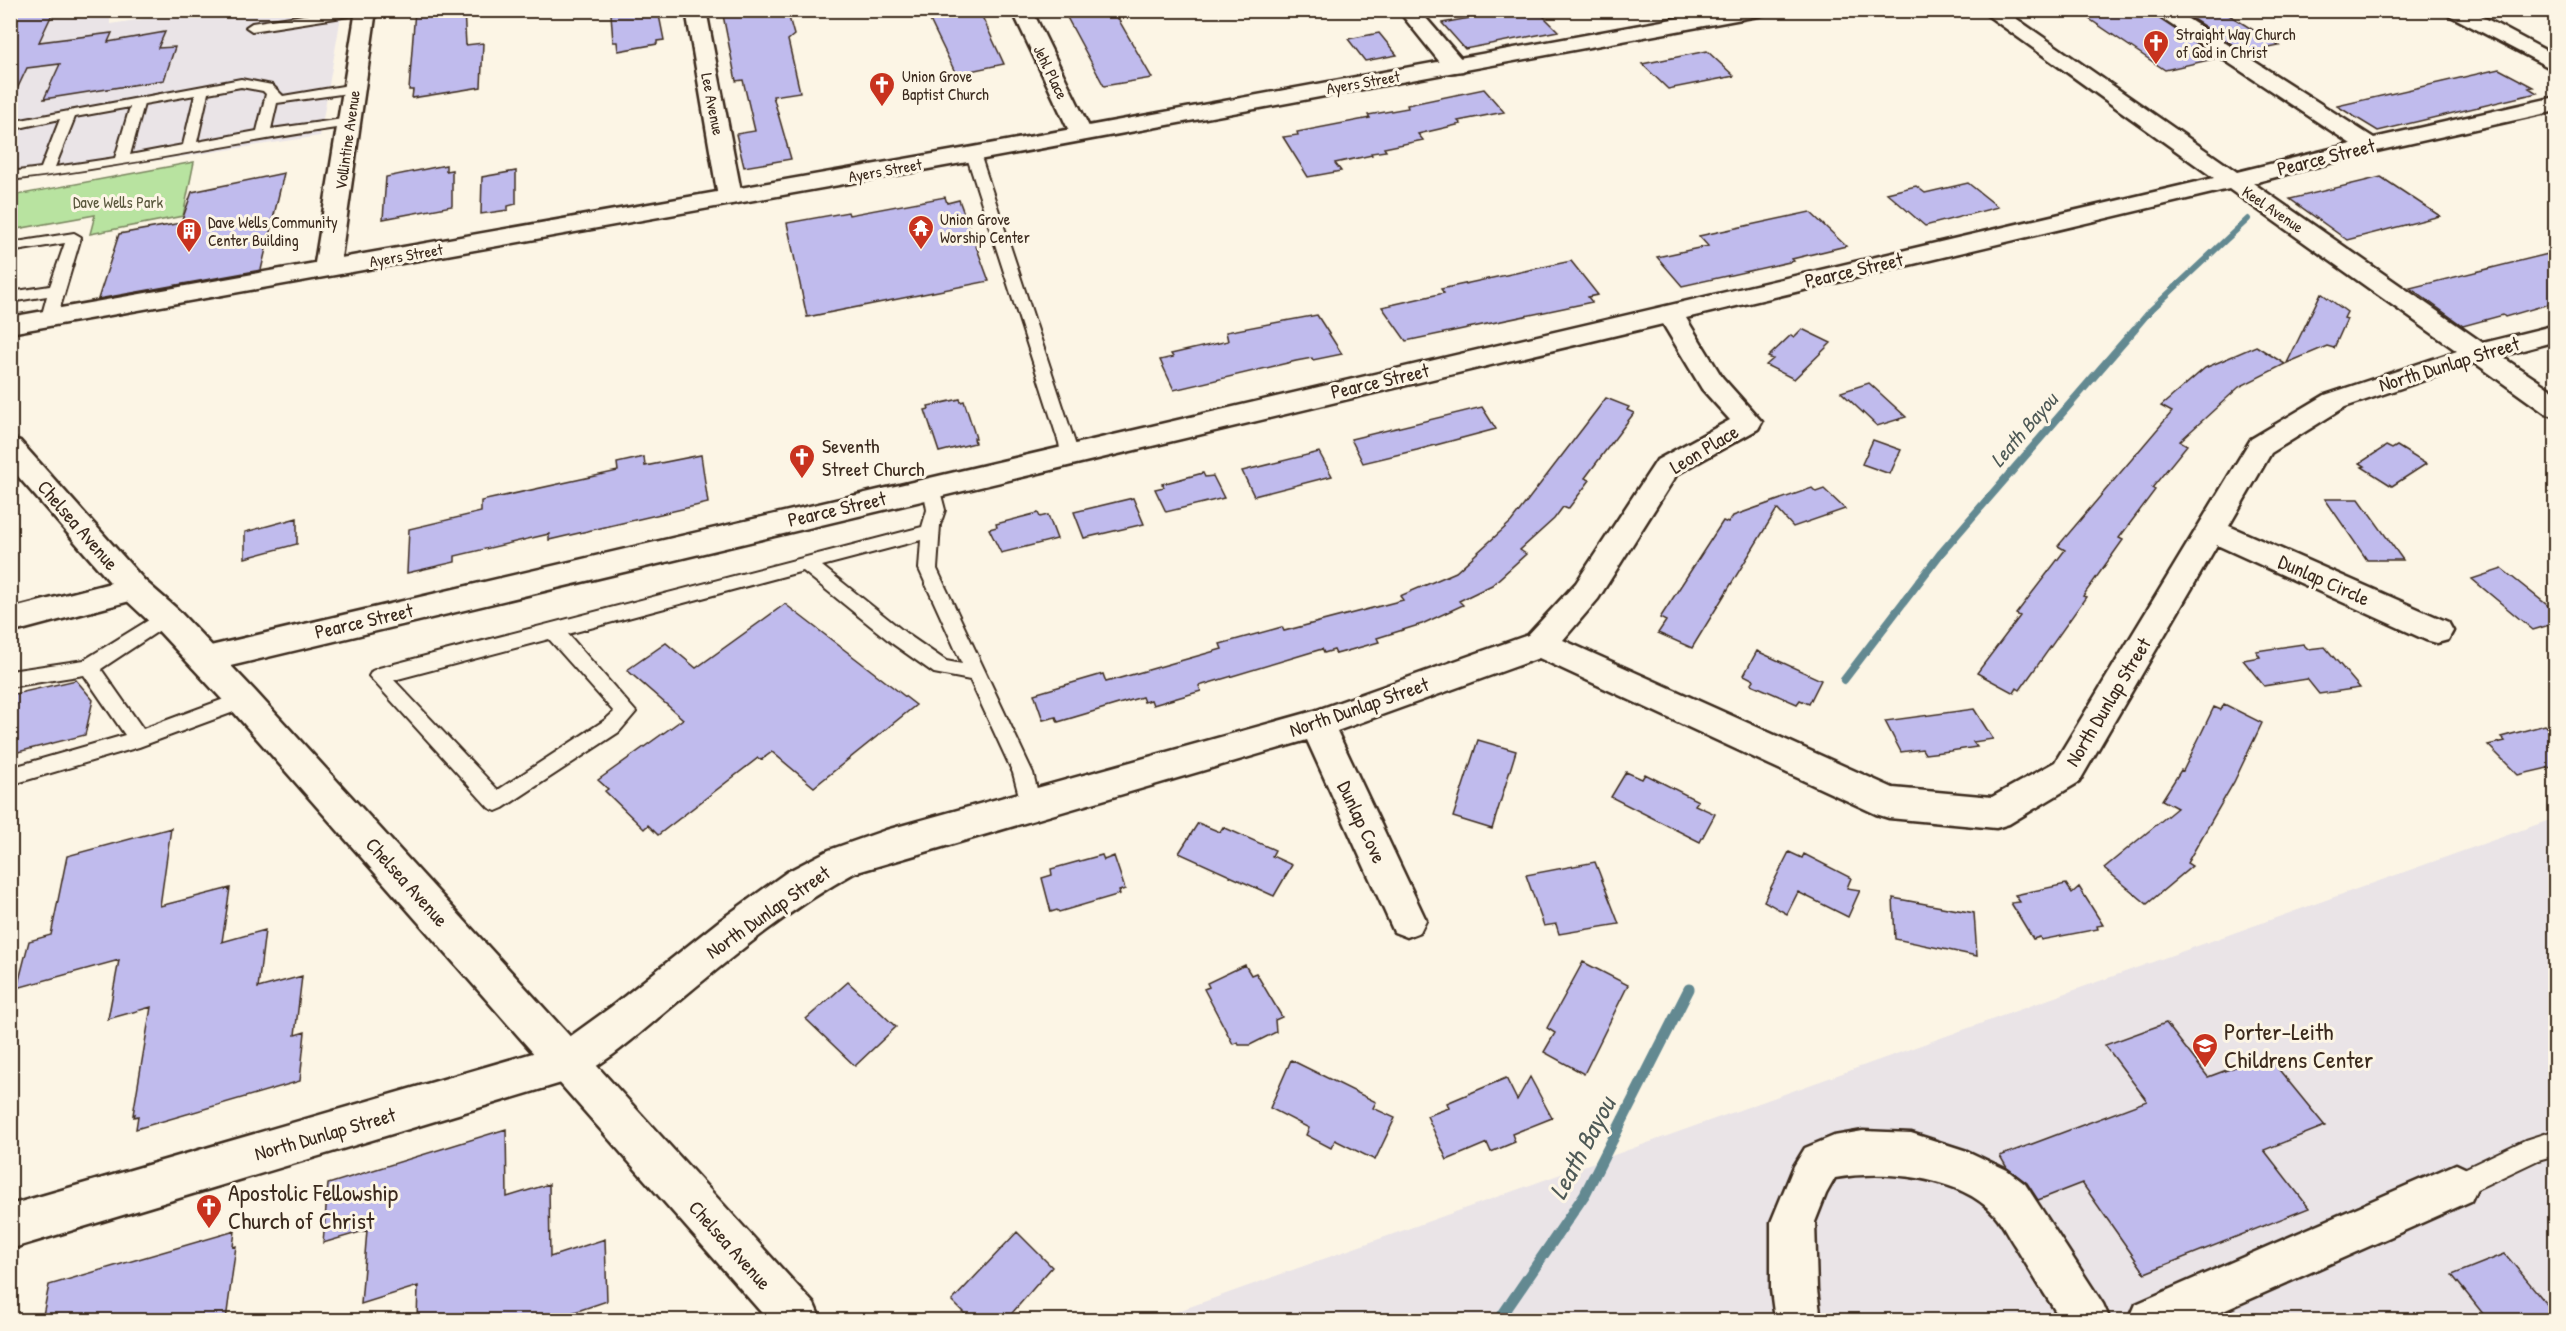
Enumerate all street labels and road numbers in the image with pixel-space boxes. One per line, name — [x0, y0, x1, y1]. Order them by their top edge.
street label: Jehl Place — [1028, 41, 1074, 103]
street label: Ayers Street — [1325, 65, 1402, 99]
street label: Lee Avenue — [696, 71, 730, 138]
street label: Vollintine Avenue — [329, 88, 365, 191]
street label: Pearce Street — [2274, 131, 2379, 182]
street label: Ayers Street — [847, 153, 924, 187]
street label: Keel Avenue — [2238, 180, 2309, 238]
street label: Ayers Street — [368, 238, 445, 272]
street label: Pearce Street — [1802, 245, 1907, 294]
street label: North Dunlap Street — [2375, 329, 2524, 398]
street label: Pearce Street — [1328, 356, 1433, 405]
street label: Leon Place — [1664, 418, 1743, 480]
street label: Chelsea Avenue — [32, 474, 125, 576]
street label: Pearce Street — [785, 484, 890, 533]
street label: Dunlap Circle — [2274, 547, 2374, 612]
street label: Pearce Street — [312, 596, 417, 645]
street label: North Dunlap Street — [2058, 631, 2157, 771]
street label: North Dunlap Street — [1286, 670, 1433, 743]
street label: Dunlap Cove — [1332, 776, 1393, 867]
street label: Chelsea Avenue — [360, 831, 455, 932]
street label: North Dunlap Street — [700, 858, 836, 964]
street label: North Dunlap Street — [251, 1100, 400, 1167]
street label: Chelsea Avenue — [683, 1194, 778, 1295]

